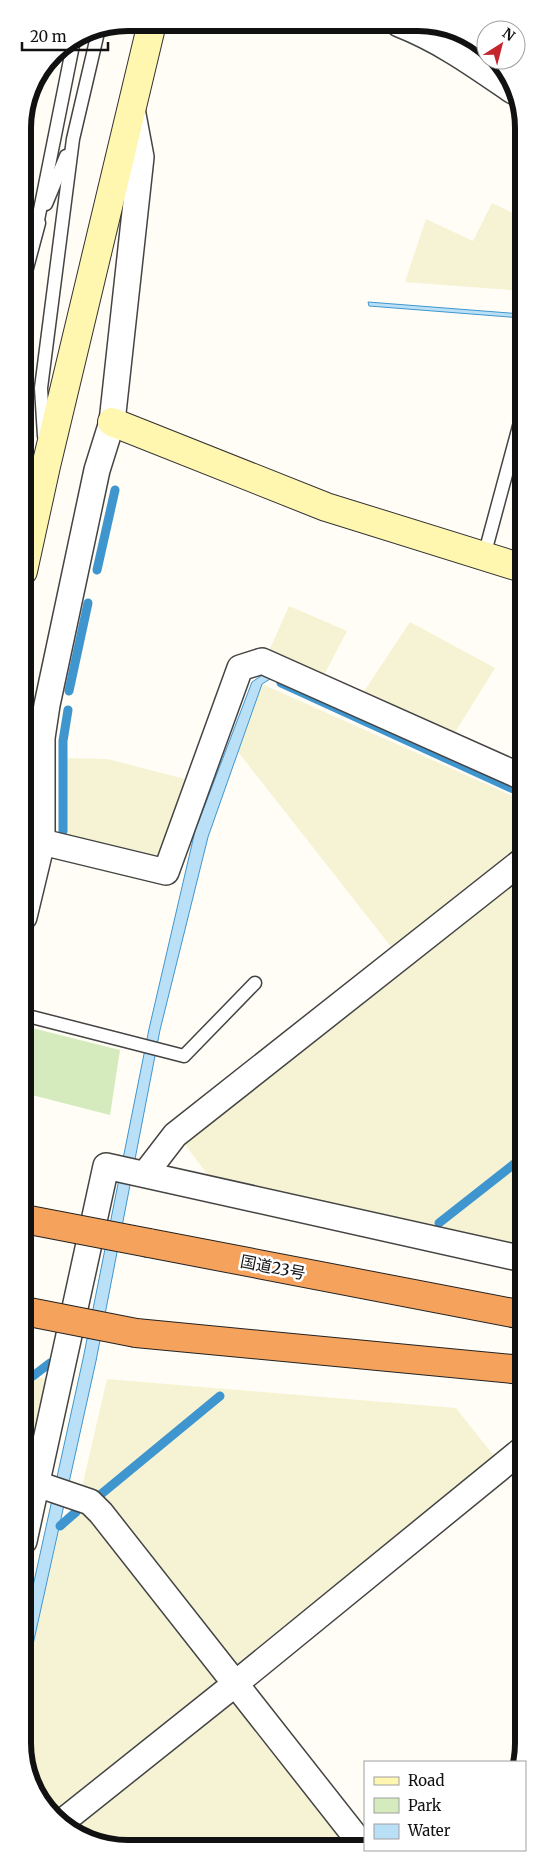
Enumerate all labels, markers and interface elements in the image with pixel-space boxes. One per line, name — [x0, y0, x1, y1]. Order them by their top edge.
scale bar — [22, 20, 109, 52]
north arrow — [476, 20, 526, 70]
text: N — [499, 24, 518, 45]
text: 20 m — [30, 27, 67, 46]
street label: 国道23号 — [239, 1251, 307, 1283]
legend — [364, 1761, 526, 1851]
text: Road — [408, 1771, 444, 1790]
text: Park — [408, 1796, 442, 1815]
text: Water — [407, 1821, 451, 1840]

